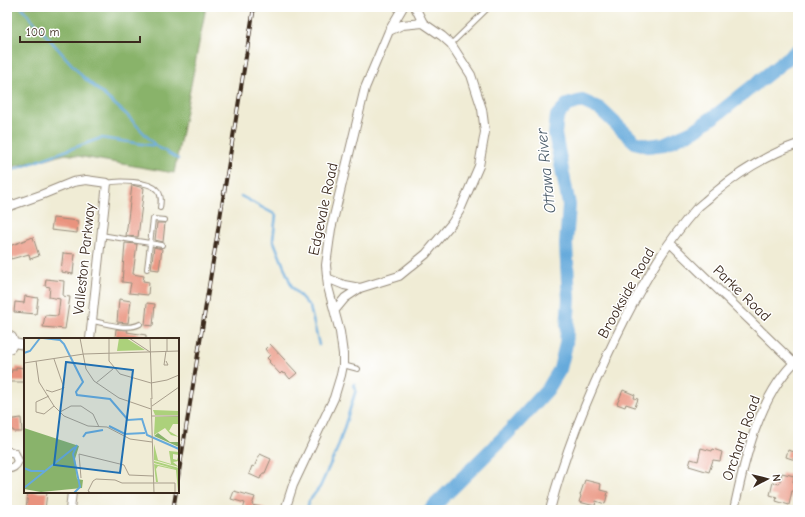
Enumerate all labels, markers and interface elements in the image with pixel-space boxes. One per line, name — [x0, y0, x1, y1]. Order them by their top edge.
scale bar — [20, 18, 140, 44]
text: 100 m — [26, 25, 59, 39]
water label: Ottawa River — [533, 127, 559, 214]
street label: Edgevale Road — [304, 161, 342, 257]
street label: Valleston Parkway — [69, 202, 99, 316]
street label: Brookside Road — [594, 245, 658, 341]
street label: Parke Road — [709, 261, 775, 325]
inset map — [24, 338, 179, 493]
street label: Orchard Road — [718, 393, 764, 483]
north arrow — [747, 459, 787, 499]
text: N — [770, 473, 783, 482]

